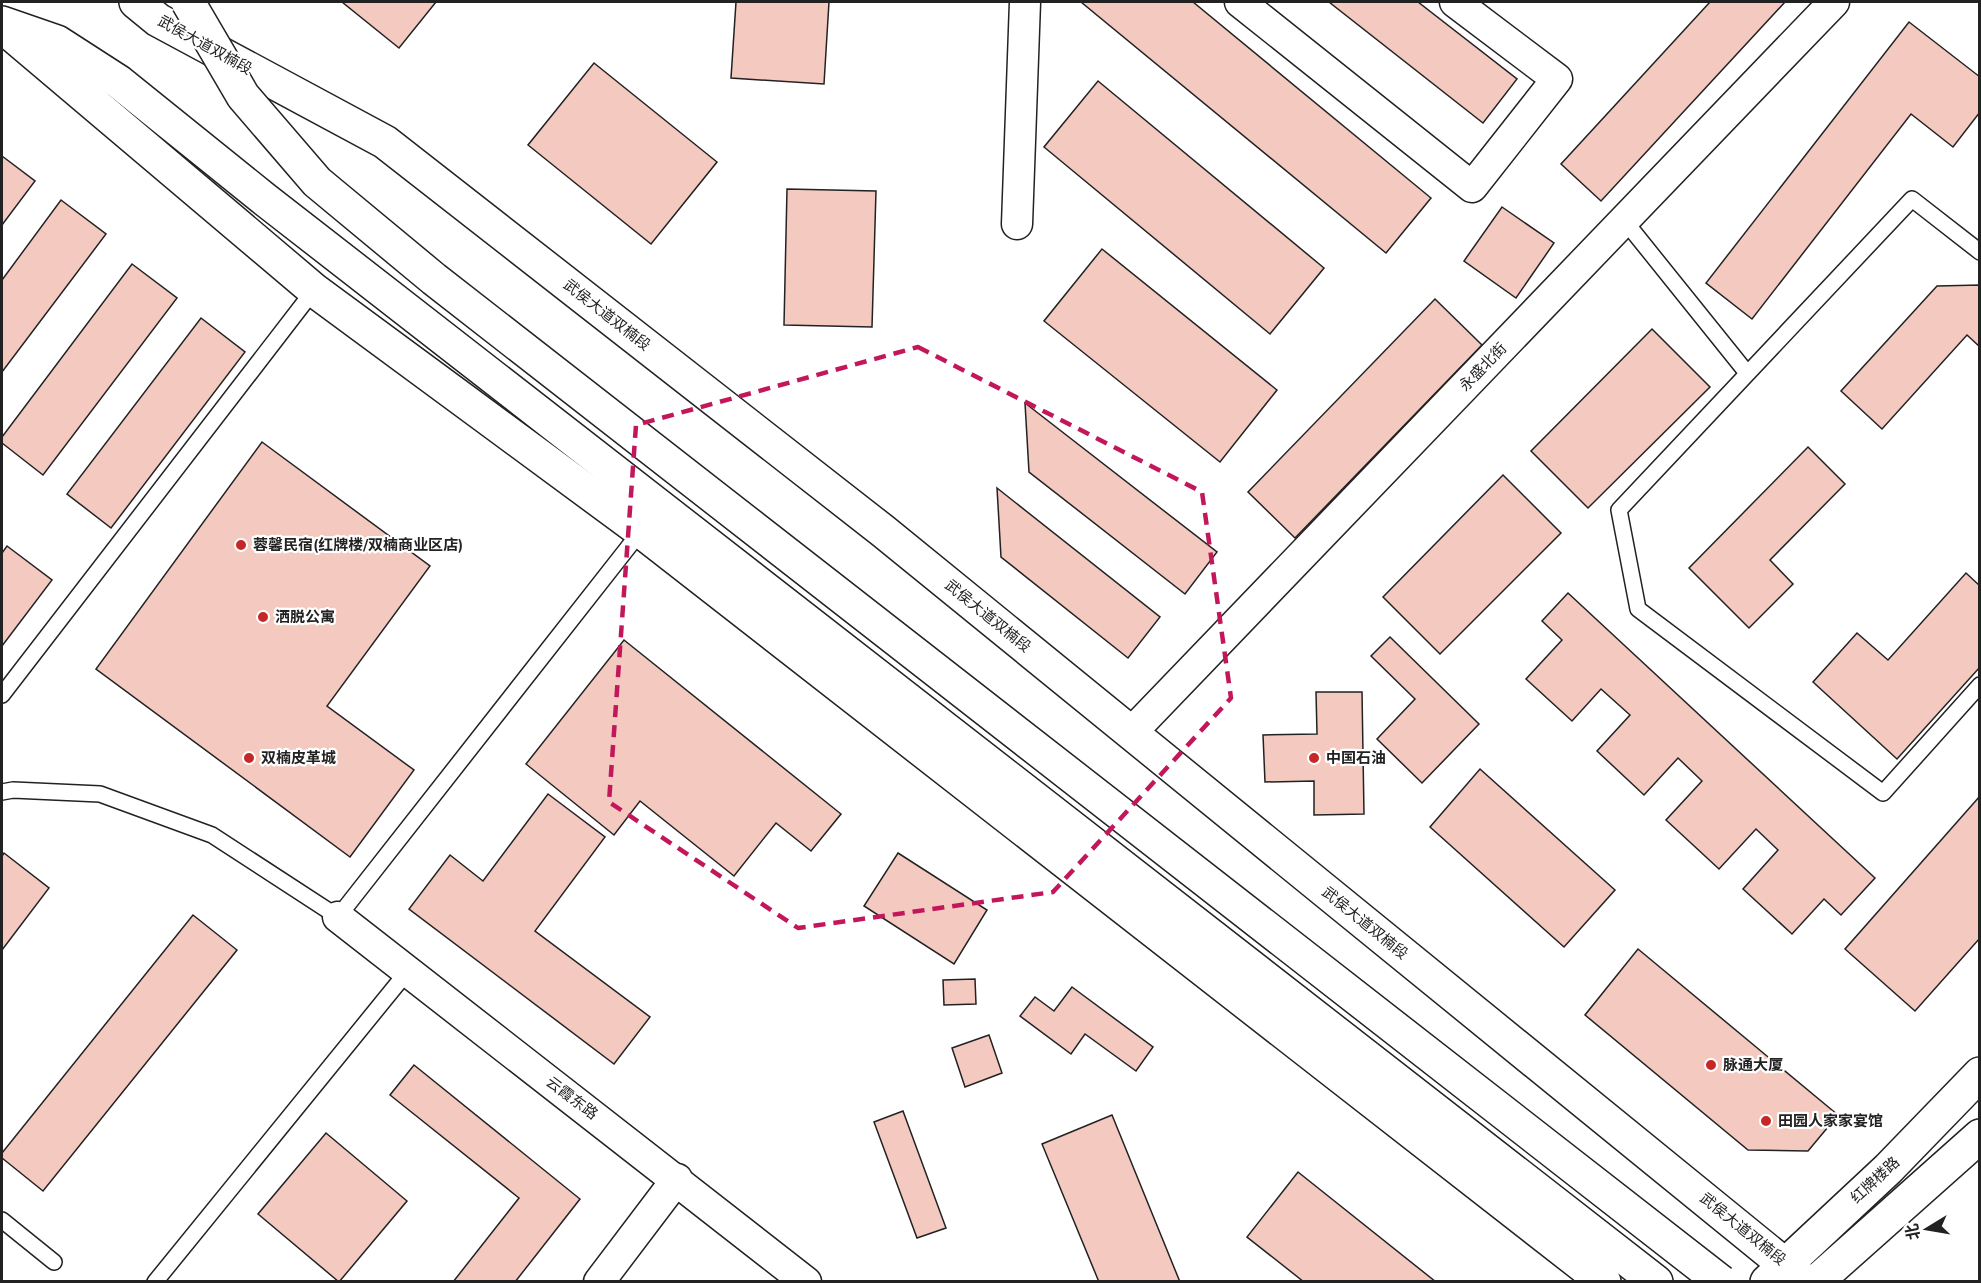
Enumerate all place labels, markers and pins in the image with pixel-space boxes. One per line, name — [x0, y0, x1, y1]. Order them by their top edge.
place label: 蓉馨民宿(红牌楼/双楠商业区店) — [253, 535, 463, 554]
marker: 蓉馨民宿(红牌楼/双楠商业区店) — [234, 538, 248, 552]
place label: 洒脱公寓 — [275, 607, 335, 626]
marker: 洒脱公寓 — [256, 610, 270, 624]
place label: 双楠皮革城 — [261, 748, 336, 767]
place label: 中国石油 — [1326, 748, 1386, 767]
marker: 双楠皮革城 — [242, 751, 256, 765]
marker: 中国石油 — [1307, 751, 1321, 765]
place label: 脉通大厦 — [1723, 1055, 1783, 1074]
marker: 脉通大厦 — [1704, 1058, 1718, 1072]
place label: 田园人家家宴馆 — [1778, 1111, 1883, 1130]
marker: 田园人家家宴馆 — [1759, 1114, 1773, 1128]

